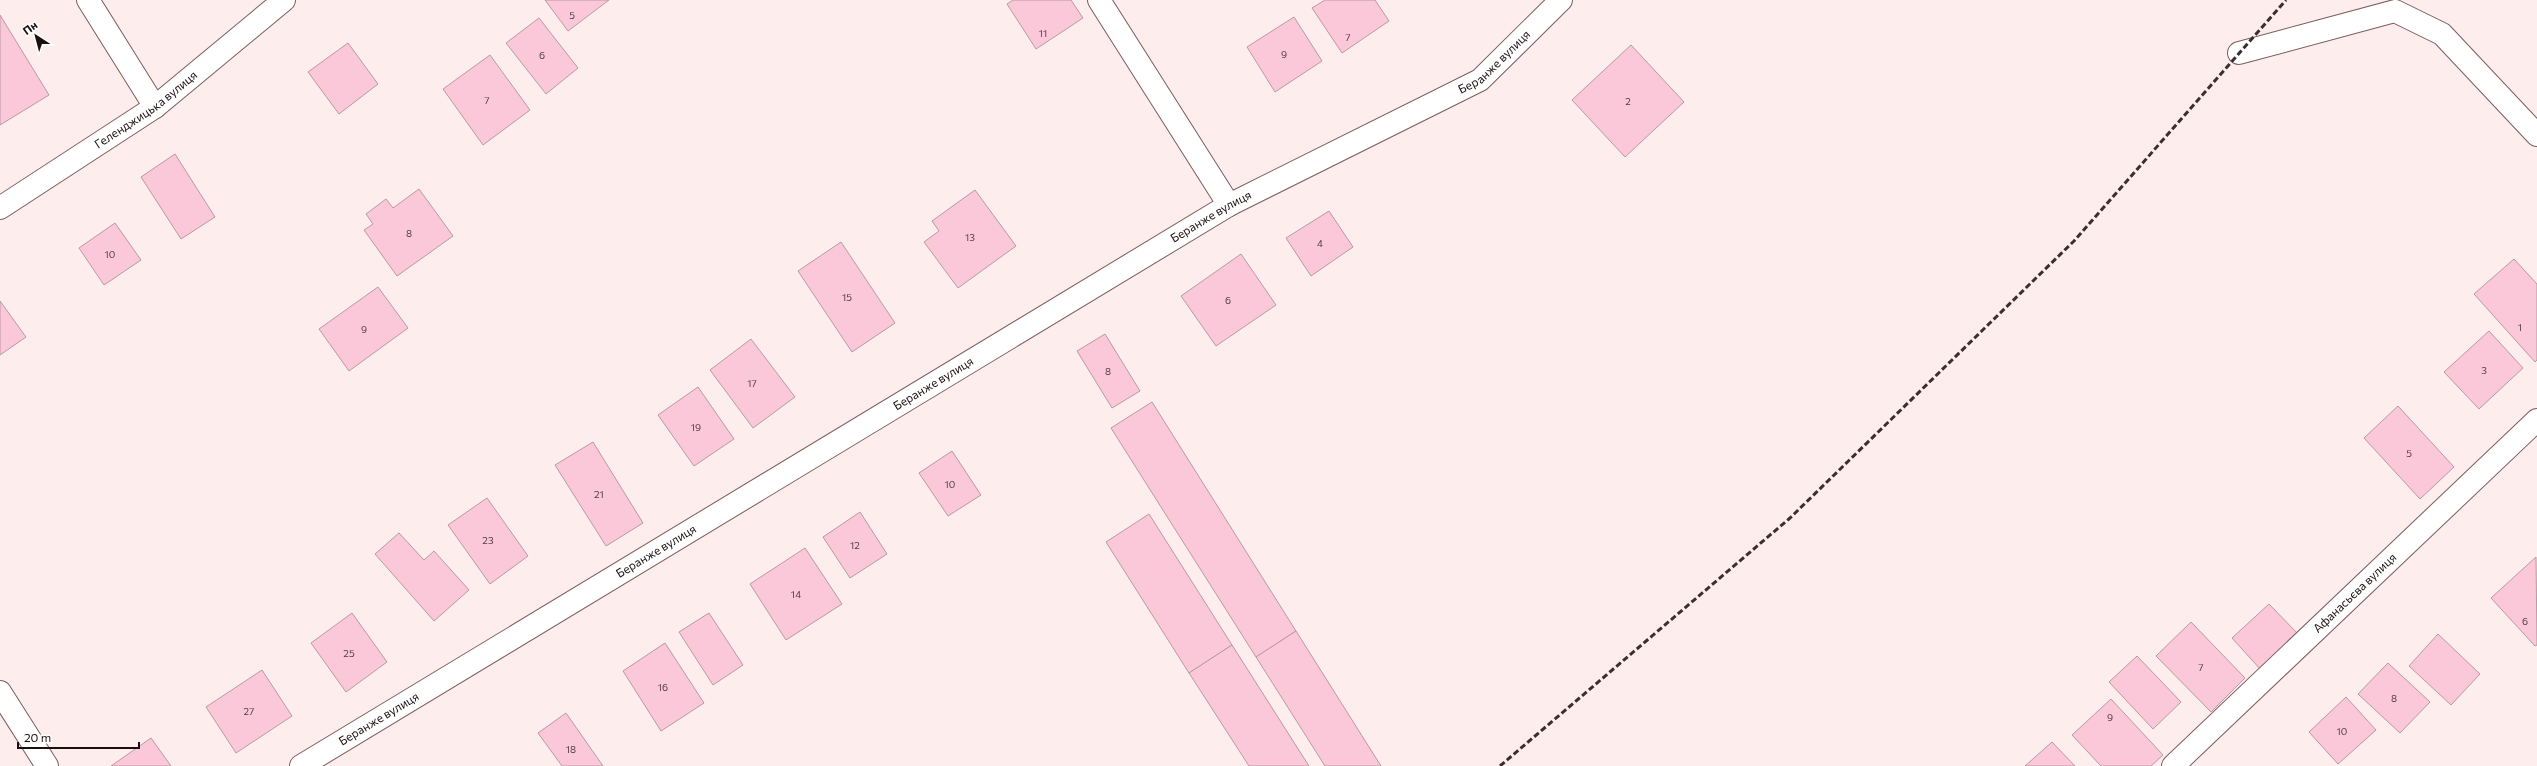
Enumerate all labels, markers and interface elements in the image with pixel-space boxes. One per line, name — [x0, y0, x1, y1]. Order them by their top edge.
house number: 5 — [569, 9, 575, 21]
north arrow — [16, 16, 56, 56]
text: Пн — [20, 18, 40, 37]
house number: 11 — [1039, 27, 1047, 39]
street label: Беранже вулиця — [1456, 27, 1532, 96]
house number: 7 — [1345, 31, 1351, 43]
house number: 9 — [1281, 48, 1287, 60]
house number: 6 — [539, 49, 545, 61]
street label: Геленджицька вулиця — [91, 67, 199, 151]
house number: 7 — [484, 94, 490, 106]
house number: 2 — [1625, 95, 1631, 107]
street label: Беранже вулиця — [1168, 187, 1253, 245]
house number: 8 — [406, 227, 412, 239]
house number: 13 — [965, 231, 975, 243]
house number: 4 — [1317, 237, 1323, 249]
house number: 10 — [105, 248, 115, 260]
house number: 15 — [842, 291, 852, 303]
house number: 6 — [1225, 294, 1231, 306]
house number: 1 — [2518, 321, 2522, 333]
house number: 9 — [361, 323, 367, 335]
street label: Беранже вулиця — [890, 353, 976, 412]
house number: 3 — [2481, 364, 2487, 376]
house number: 8 — [1105, 365, 1111, 377]
house number: 17 — [747, 377, 757, 389]
house number: 19 — [691, 421, 701, 433]
house number: 5 — [2406, 447, 2412, 459]
house number: 10 — [945, 478, 955, 490]
house number: 21 — [594, 488, 604, 500]
street label: Беранже вулиця — [613, 521, 698, 580]
house number: 23 — [482, 534, 494, 546]
house number: 12 — [850, 539, 860, 551]
street label: Афанасьєва вулиця — [2310, 550, 2399, 635]
house number: 14 — [791, 588, 801, 600]
house number: 6 — [2522, 615, 2528, 627]
house number: 25 — [343, 647, 355, 659]
house number: 7 — [2198, 661, 2204, 673]
house number: 16 — [658, 681, 668, 693]
street label: Беранже вулиця — [336, 688, 421, 748]
house number: 8 — [2391, 692, 2397, 704]
house number: 27 — [244, 705, 254, 717]
house number: 9 — [2107, 711, 2113, 723]
scale bar — [18, 724, 139, 750]
house number: 10 — [2337, 725, 2347, 737]
text: 20 m — [24, 730, 51, 744]
house number: 18 — [566, 743, 576, 755]

